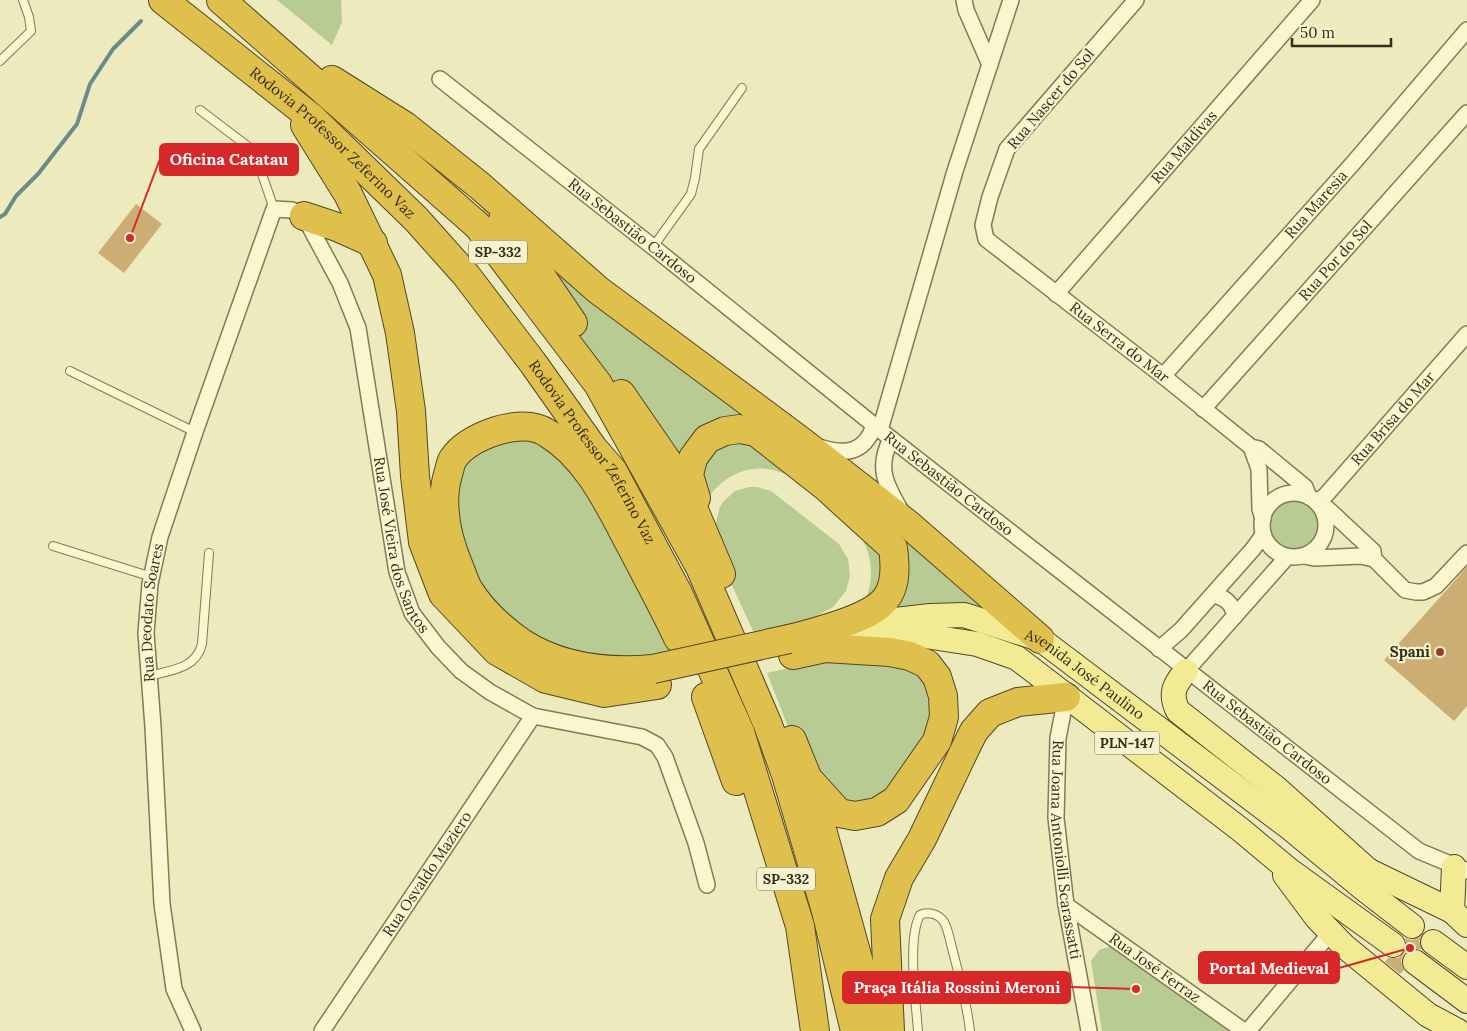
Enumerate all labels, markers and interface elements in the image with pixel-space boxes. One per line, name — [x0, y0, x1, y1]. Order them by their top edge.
scale bar — [1292, 15, 1391, 47]
text: 50 m — [1300, 23, 1335, 42]
street label: Rua Nascer do Sol — [1003, 44, 1098, 153]
street label: Rodovia Professor Zeferino Vaz — [246, 62, 420, 223]
street label: Rua Maldivas — [1147, 106, 1221, 187]
callout: Oficina Catatau — [160, 144, 298, 175]
text: Oficina Catatau — [170, 149, 288, 169]
street label: Rua Maresia — [1280, 166, 1351, 242]
street label: Rua Sebastião Cardoso — [564, 174, 701, 287]
street label: Rua Por do Sol — [1294, 216, 1376, 304]
road number: SP-332 — [469, 240, 527, 264]
street label: Rua Serra do Mar — [1066, 297, 1174, 387]
street label: Rodovia Professor Zeferino Vaz — [525, 356, 660, 547]
street label: Rua Brisa do Mar — [1346, 367, 1439, 469]
street label: Rua Sebastião Cardoso — [881, 427, 1018, 540]
street label: Rua José Vieira dos Santos — [370, 455, 434, 637]
street label: Rua Deodato Soares — [136, 541, 167, 683]
street label: Avenida José Paulino — [1021, 624, 1149, 724]
place label: Spani — [1390, 642, 1430, 661]
marker: Spani — [1434, 646, 1446, 658]
street label: Rua Sebastião Cardoso — [1199, 676, 1336, 788]
road number: PLN-147 — [1094, 731, 1160, 754]
street label: Rua Joana Antoniolli Scarassatti — [1047, 740, 1086, 961]
street label: Rua Osvaldo Maziero — [378, 807, 476, 940]
road number: SP-332 — [757, 868, 815, 891]
street label: Rua José Ferraz — [1106, 929, 1205, 1006]
callout: Portal Medieval — [1199, 952, 1339, 983]
text: Portal Medieval — [1209, 958, 1329, 978]
callout: Praça Itália Rossini Meroni — [843, 972, 1070, 1003]
text: Praça Itália Rossini Meroni — [854, 977, 1060, 997]

